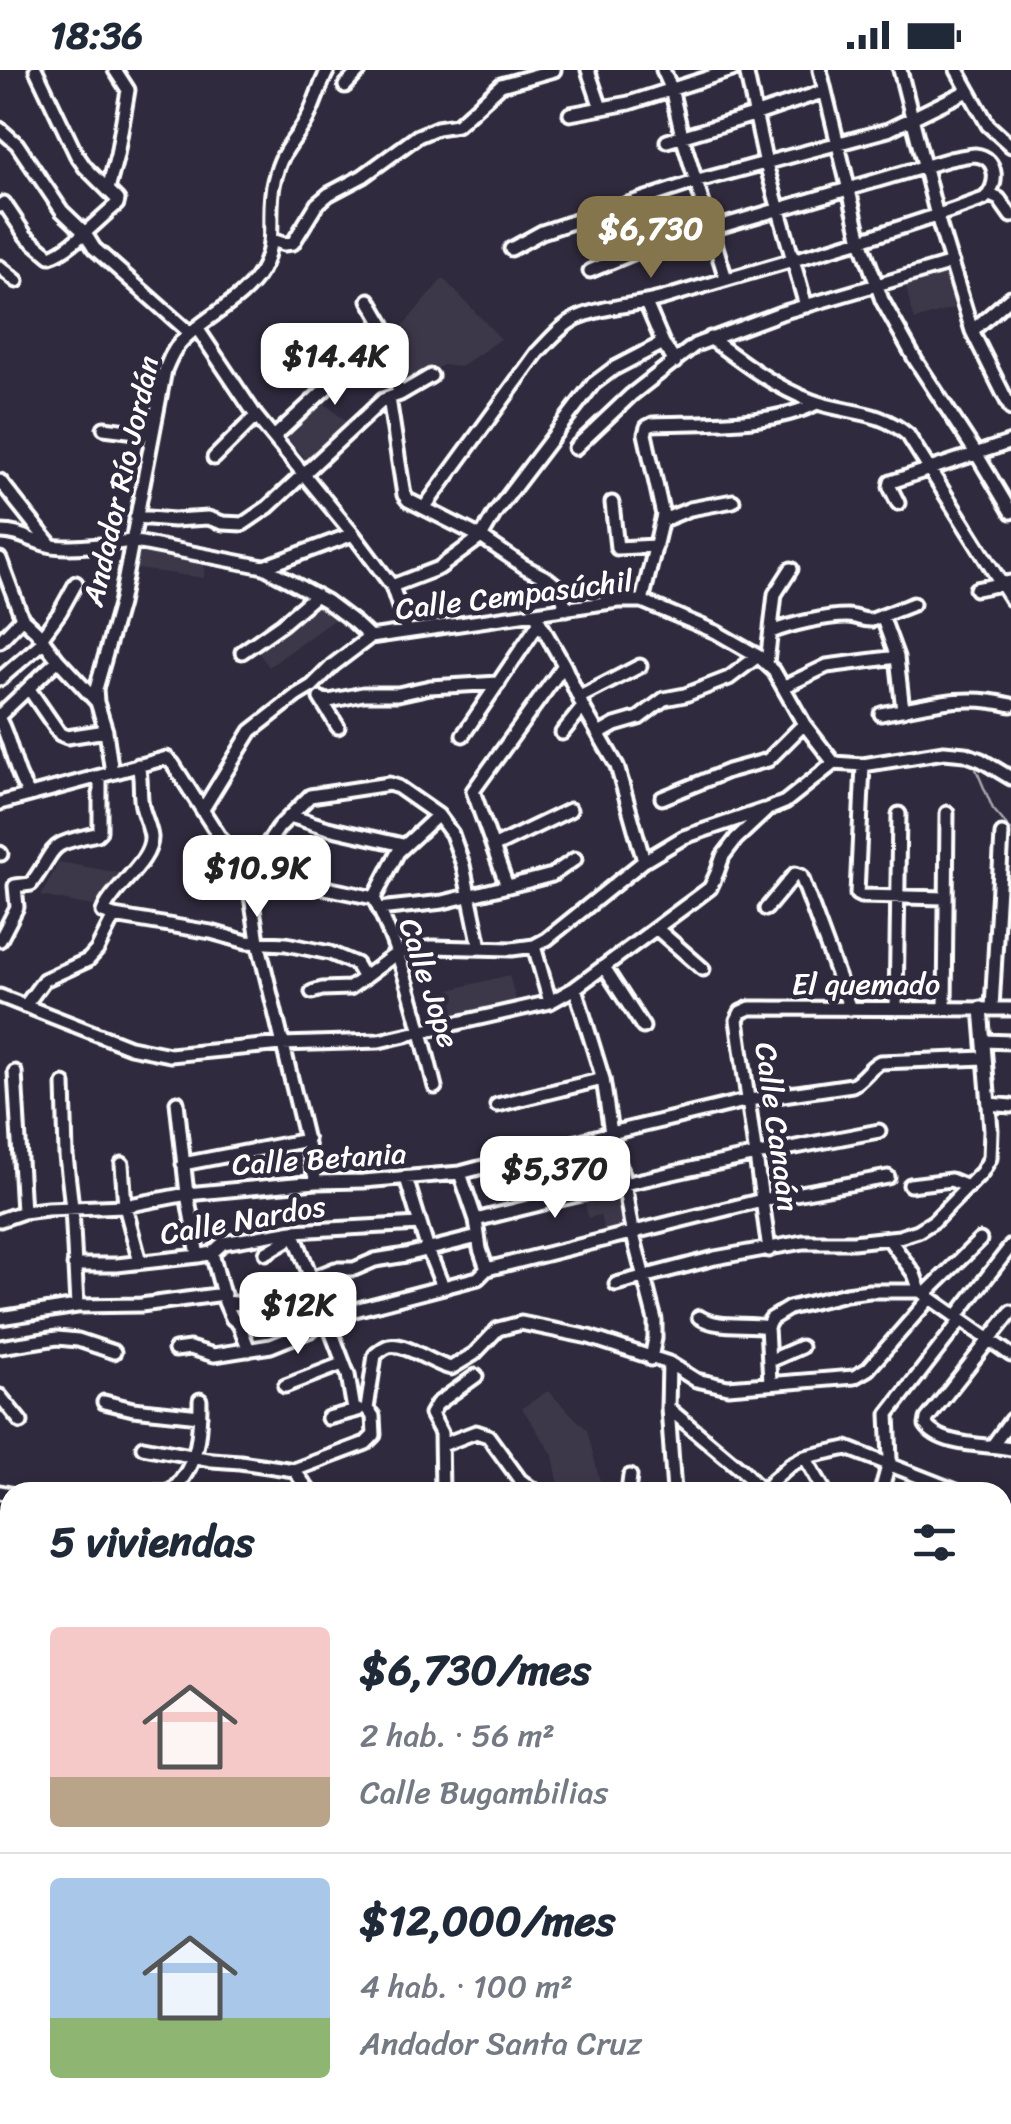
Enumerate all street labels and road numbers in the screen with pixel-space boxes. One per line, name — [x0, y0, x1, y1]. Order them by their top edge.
street label: Andador Río Jordán — [66, 350, 176, 613]
street label: Calle Cempasúchil — [392, 553, 637, 636]
street label: Calle Jope — [383, 911, 475, 1055]
street label: El quemado — [792, 957, 940, 1011]
street label: Calle Canaán — [738, 1039, 816, 1215]
street label: Calle Betania — [230, 1126, 408, 1192]
street label: Calle Nardos — [156, 1179, 330, 1261]

